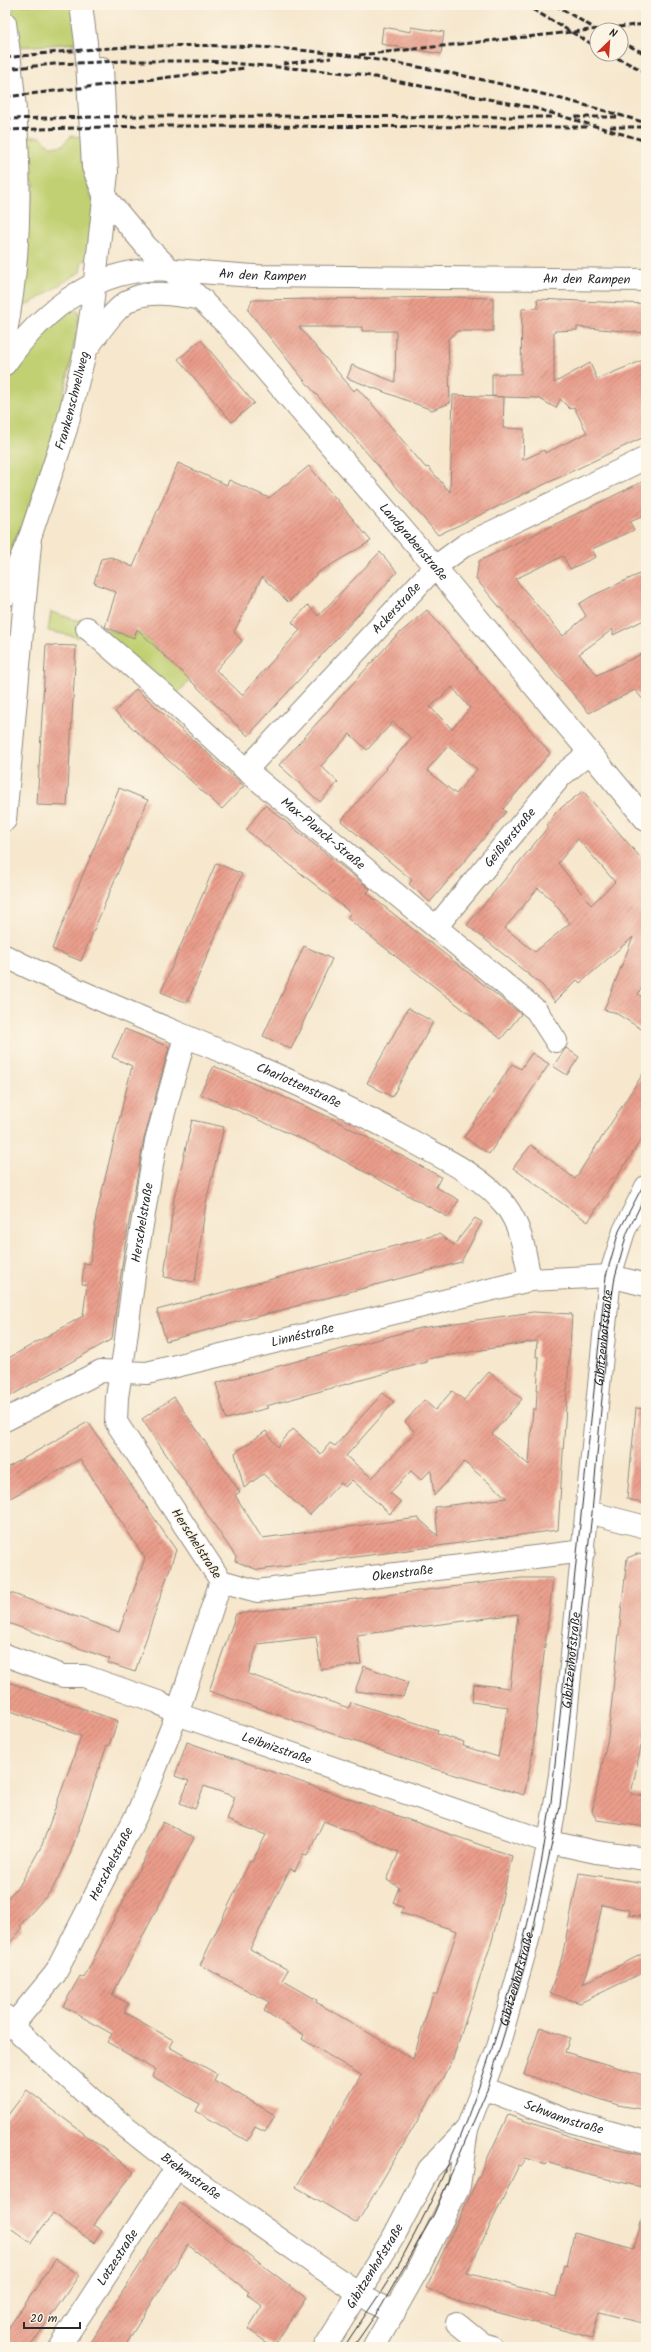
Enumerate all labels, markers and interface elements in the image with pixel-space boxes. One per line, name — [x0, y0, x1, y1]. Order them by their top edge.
north arrow — [589, 22, 629, 62]
text: N — [606, 24, 620, 43]
street label: An den Rampen — [218, 263, 307, 287]
street label: An den Rampen — [543, 268, 631, 290]
street label: Frankenschnellweg — [49, 349, 95, 453]
street label: Landgrabenstraße — [374, 498, 453, 586]
street label: Ackerstraße — [367, 577, 426, 639]
street label: Max-Planck-Straße — [276, 792, 370, 875]
street label: Geißlerstraße — [479, 803, 541, 872]
street label: Charlottenstraße — [253, 1057, 345, 1114]
street label: Herschelstraße — [125, 1181, 159, 1264]
street label: Gibitzenhofstraße — [589, 1288, 619, 1387]
street label: Linnéstraße — [269, 1317, 336, 1353]
street label: Herschelstraße — [165, 1504, 227, 1584]
street label: Okenstraße — [371, 1559, 434, 1587]
street label: Gibitzenhofstraße — [556, 1611, 587, 1709]
street label: Leibnizstraße — [239, 1727, 315, 1770]
street label: Herschelstraße — [84, 1823, 139, 1905]
street label: Gibitzenhofstraße — [494, 1930, 540, 2028]
street label: Schwannstraße — [521, 2094, 606, 2140]
street label: Brehmstraße — [156, 2147, 225, 2205]
street label: Gibitzenhofstraße — [341, 2220, 409, 2313]
street label: Lotzestraße — [91, 2225, 144, 2290]
scale bar — [24, 2304, 80, 2330]
text: 20 m — [30, 2309, 58, 2328]

